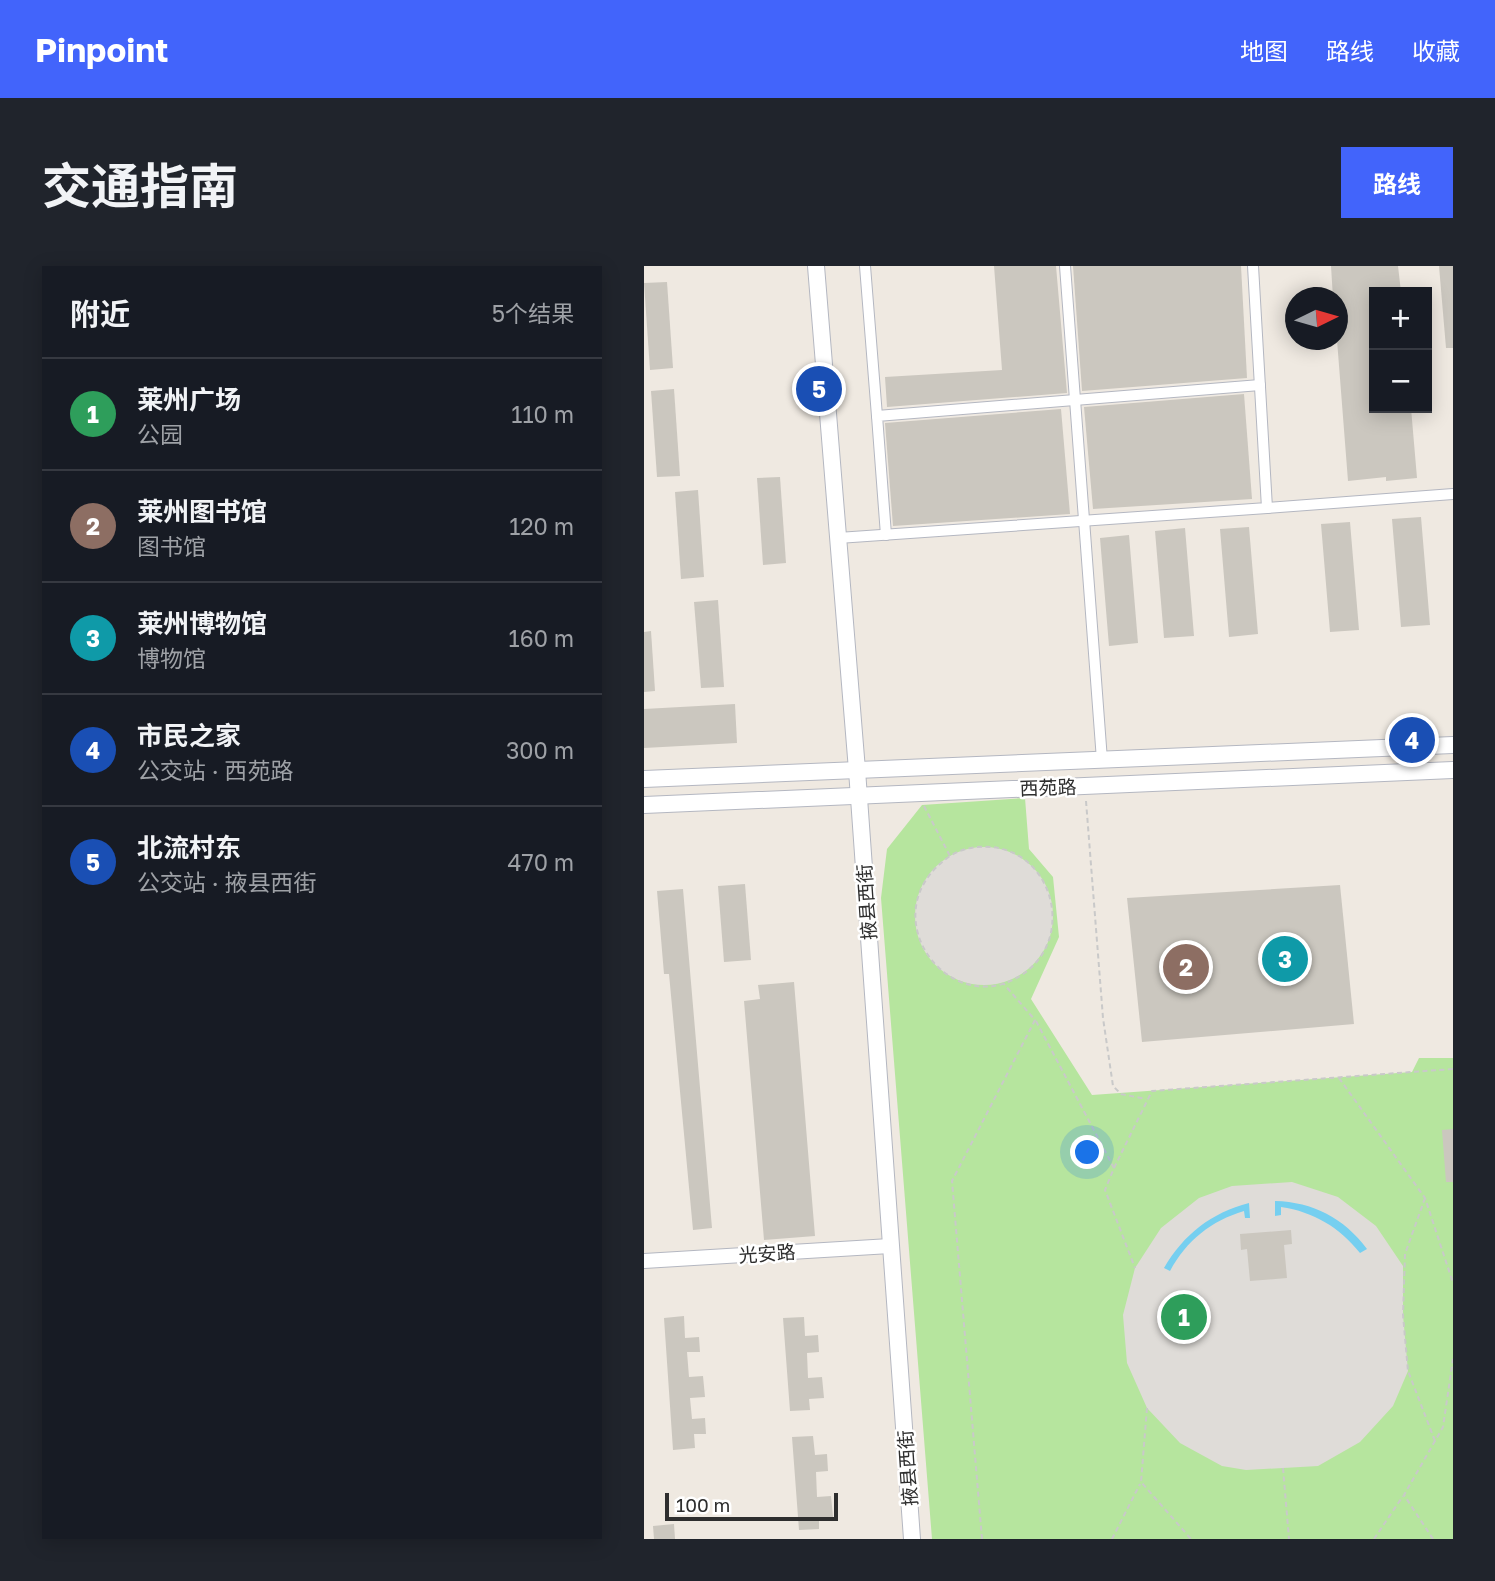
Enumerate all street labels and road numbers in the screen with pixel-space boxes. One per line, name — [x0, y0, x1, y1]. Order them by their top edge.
street label: 西苑路 — [1019, 775, 1077, 799]
street label: 掖县西街 — [852, 863, 880, 941]
street label: 光安路 — [738, 1240, 796, 1266]
street label: 掖县西街 — [893, 1429, 921, 1507]

